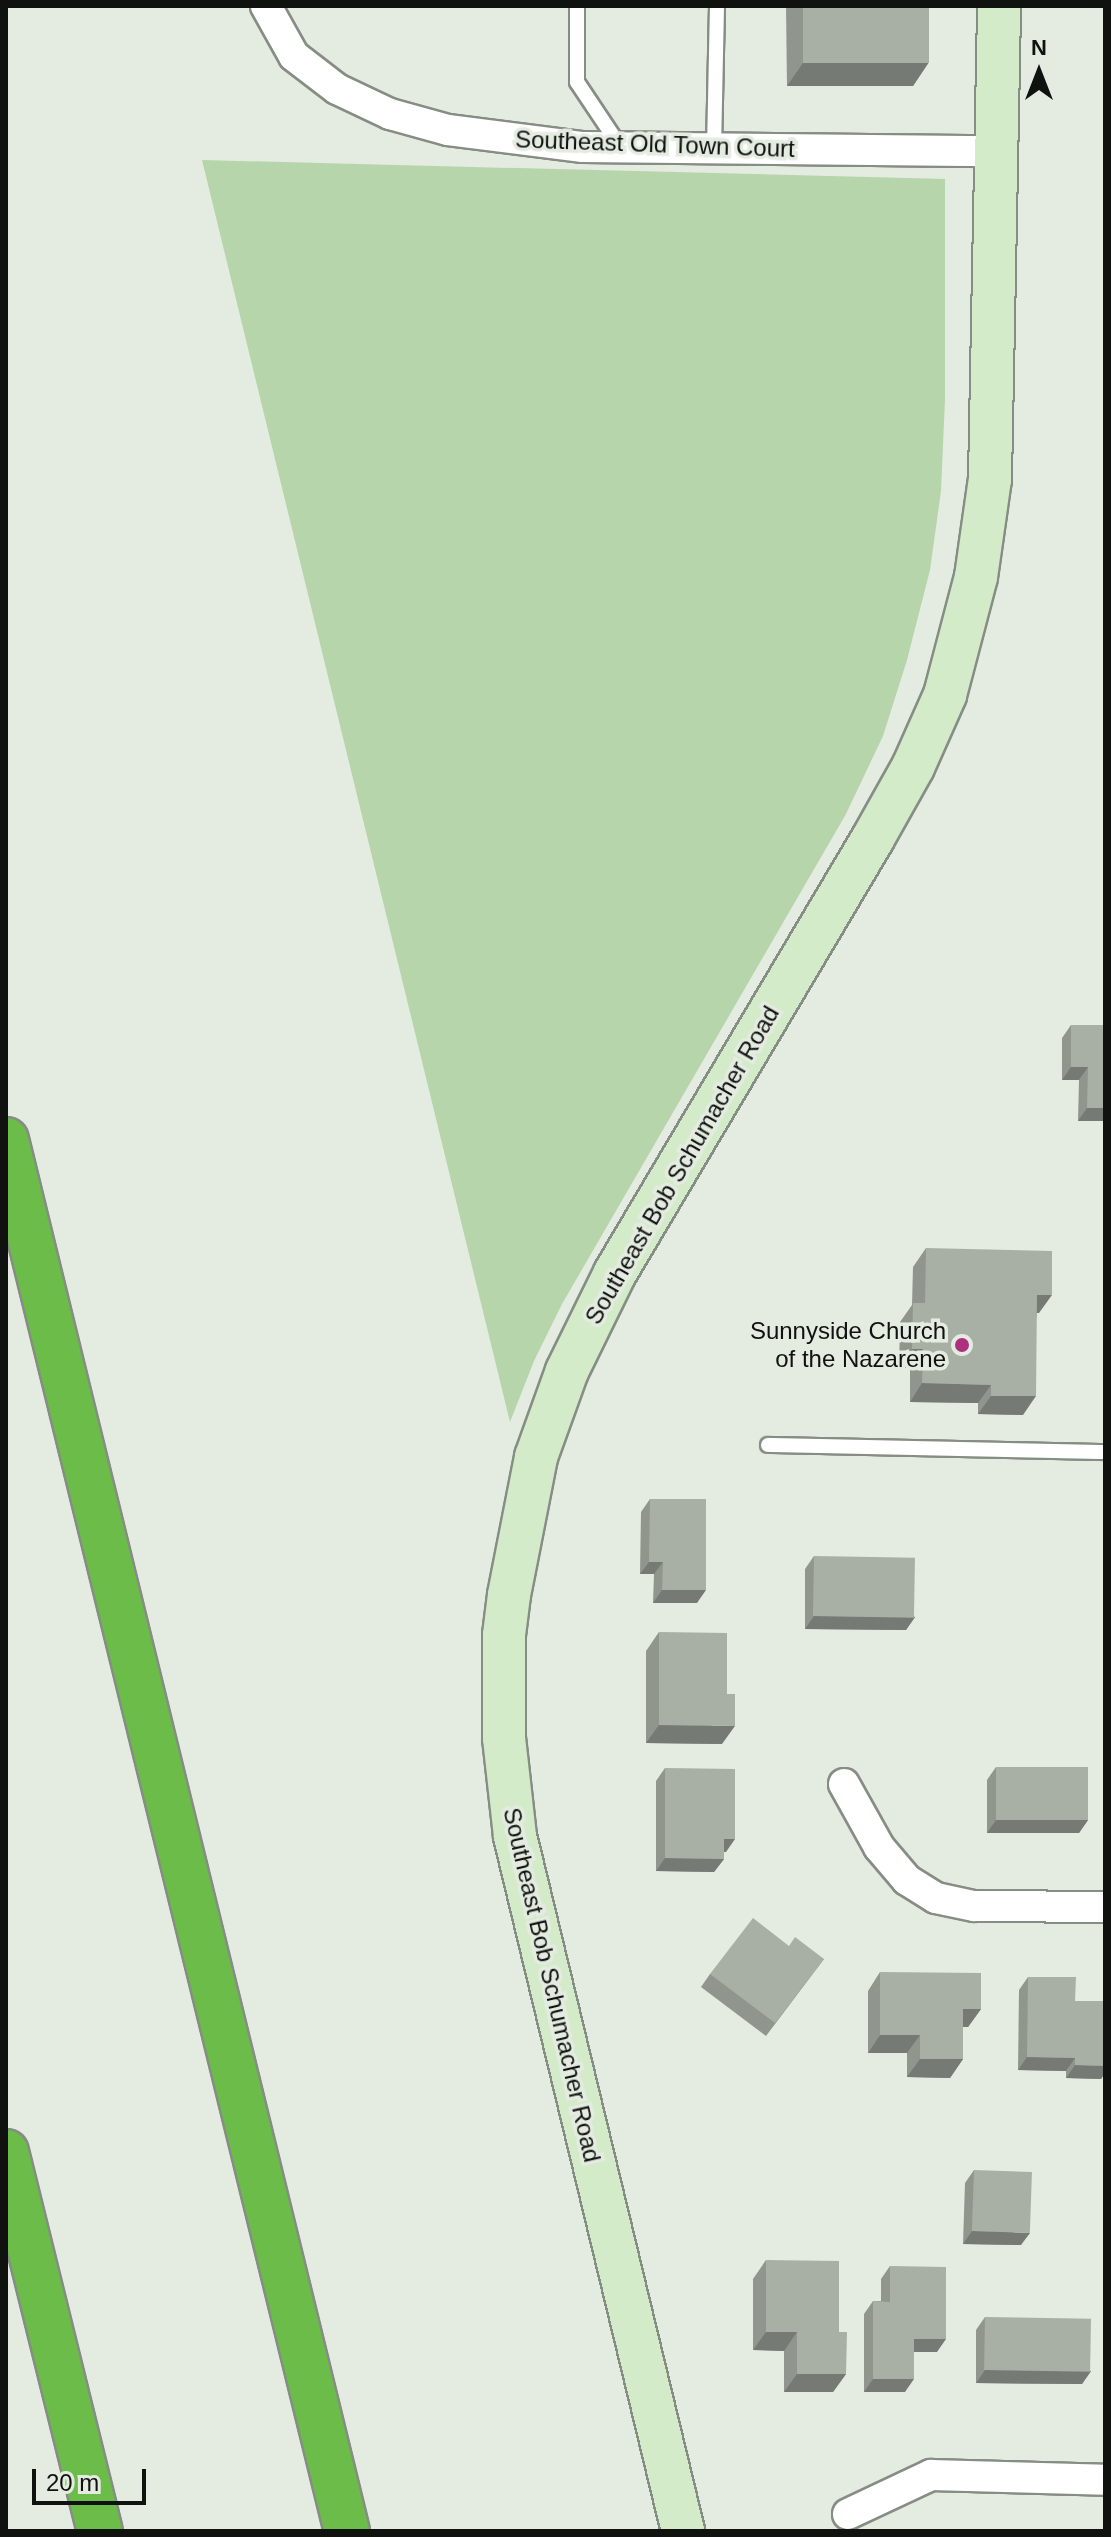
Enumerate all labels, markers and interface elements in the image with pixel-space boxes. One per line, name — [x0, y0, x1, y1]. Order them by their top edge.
north arrow — [999, 32, 1079, 112]
text: N — [1031, 35, 1047, 60]
street label: Southeast Old Town Court — [515, 125, 795, 163]
street label: Southeast Bob Schumacher Road — [579, 1001, 785, 1329]
place label: Sunnyside Church of the Nazarene — [750, 1317, 946, 1373]
marker: Sunnyside Church of the Nazarene — [953, 1336, 971, 1354]
street label: Southeast Bob Schumacher Road — [497, 1805, 607, 2165]
scale bar — [36, 2453, 150, 2503]
text: 20 m — [46, 2469, 99, 2496]

